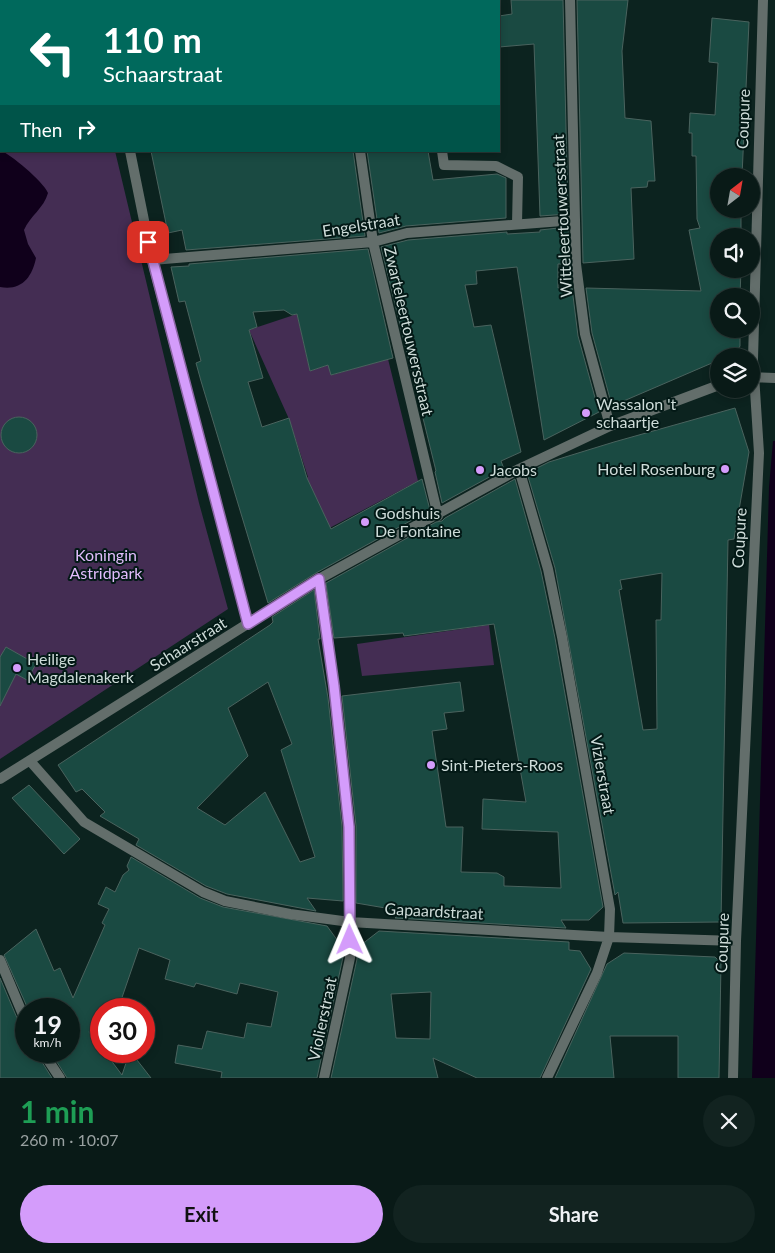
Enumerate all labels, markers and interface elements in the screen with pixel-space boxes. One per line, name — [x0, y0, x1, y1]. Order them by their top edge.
text: 110 m — [103, 18, 202, 60]
icon: left — [20, 20, 85, 85]
text: Schaarstraat — [103, 60, 222, 87]
street label: Coupure — [732, 88, 753, 149]
icon: right — [72, 115, 100, 143]
text: Then — [20, 118, 62, 141]
street label: Witteleertouwersstraat — [548, 134, 575, 298]
north arrow — [710, 168, 760, 218]
map controls — [710, 168, 760, 398]
street label: Engelstraat — [321, 209, 401, 240]
pin — [127, 221, 169, 263]
icon: arrive — [134, 228, 162, 256]
button: sound — [710, 228, 760, 278]
street label: Zwarteleertouwersstraat — [381, 244, 438, 418]
button: search — [710, 288, 760, 338]
button: layers — [710, 348, 760, 398]
place label: Wassalon 't schaartje — [596, 394, 677, 431]
marker: Wassalon 't schaartje — [580, 407, 592, 419]
place label: Hotel Rosenburg — [597, 459, 715, 478]
place label: Jacobs — [490, 460, 537, 479]
marker: Hotel Rosenburg — [719, 463, 731, 475]
marker: Jacobs — [474, 464, 486, 476]
place label: Godshuis De Fontaine — [375, 503, 461, 540]
street label: Coupure — [727, 507, 750, 569]
marker: Godshuis De Fontaine — [359, 516, 371, 528]
park label: Koningin Astridpark — [70, 545, 143, 582]
street label: Schaarstraat — [146, 612, 230, 675]
place label: Heilige Magdalenakerk — [27, 649, 135, 686]
marker: Heilige Magdalenakerk — [11, 662, 23, 674]
street label: Vizierstraat — [587, 734, 620, 816]
place label: Sint-Pieters-Roos — [441, 755, 563, 774]
marker: Sint-Pieters-Roos — [425, 759, 437, 771]
street label: Gapaardstraat — [384, 898, 484, 923]
street label: Coupure — [711, 912, 732, 973]
position arrow — [323, 913, 375, 965]
street label: Violierstraat — [303, 975, 340, 1063]
speed limit sign: 30 — [90, 998, 155, 1063]
text: 19 — [33, 1009, 62, 1039]
text: km/h — [33, 1035, 62, 1050]
text: 1 min — [20, 1093, 94, 1129]
button: close — [703, 1095, 755, 1147]
text: 260 m · 10:07 — [20, 1130, 119, 1149]
button: Exit — [20, 1185, 383, 1243]
button: Share — [393, 1185, 755, 1243]

